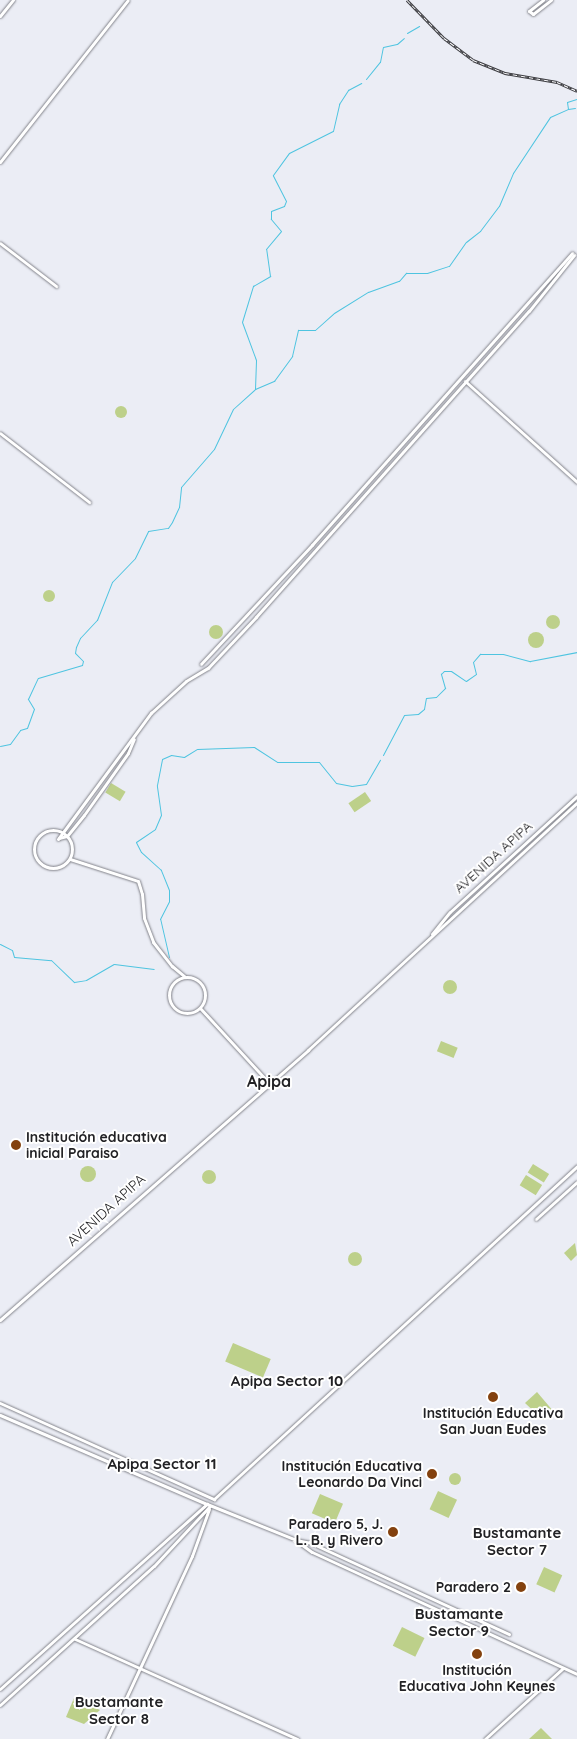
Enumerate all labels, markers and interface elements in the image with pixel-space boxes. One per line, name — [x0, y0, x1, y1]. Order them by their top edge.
street label: AVENIDA APIPA — [450, 818, 536, 896]
district label: Apipa — [247, 1071, 291, 1091]
place label: Institución educativa inicial Paraiso — [26, 1129, 167, 1162]
marker: Institución educativa inicial Paraiso — [10, 1139, 22, 1151]
street label: AVENIDA APIPA — [63, 1171, 149, 1249]
district label: Apipa Sector 10 — [231, 1372, 343, 1390]
marker: Institución Educativa San Juan Eudes — [487, 1391, 499, 1403]
place label: Institución Educativa San Juan Eudes — [423, 1405, 563, 1438]
district label: Apipa Sector 11 — [108, 1455, 216, 1473]
place label: Institución Educativa Leonardo Da Vinci — [282, 1458, 422, 1490]
marker: Institución Educativa Leonardo Da Vinci — [426, 1468, 438, 1480]
place label: Paradero 5, J. L. B. y Rivero — [289, 1516, 383, 1548]
district label: Bustamante Sector 7 — [473, 1523, 561, 1558]
marker: Paradero 5, J. L. B. y Rivero — [387, 1526, 399, 1538]
place label: Paradero 2 — [436, 1579, 511, 1595]
marker: Paradero 2 — [515, 1581, 527, 1593]
district label: Bustamante Sector 9 — [415, 1604, 503, 1639]
marker: Institución Educativa John Keynes — [471, 1648, 483, 1660]
place label: Institución Educativa John Keynes — [399, 1662, 555, 1694]
district label: Bustamante Sector 8 — [75, 1692, 163, 1727]

